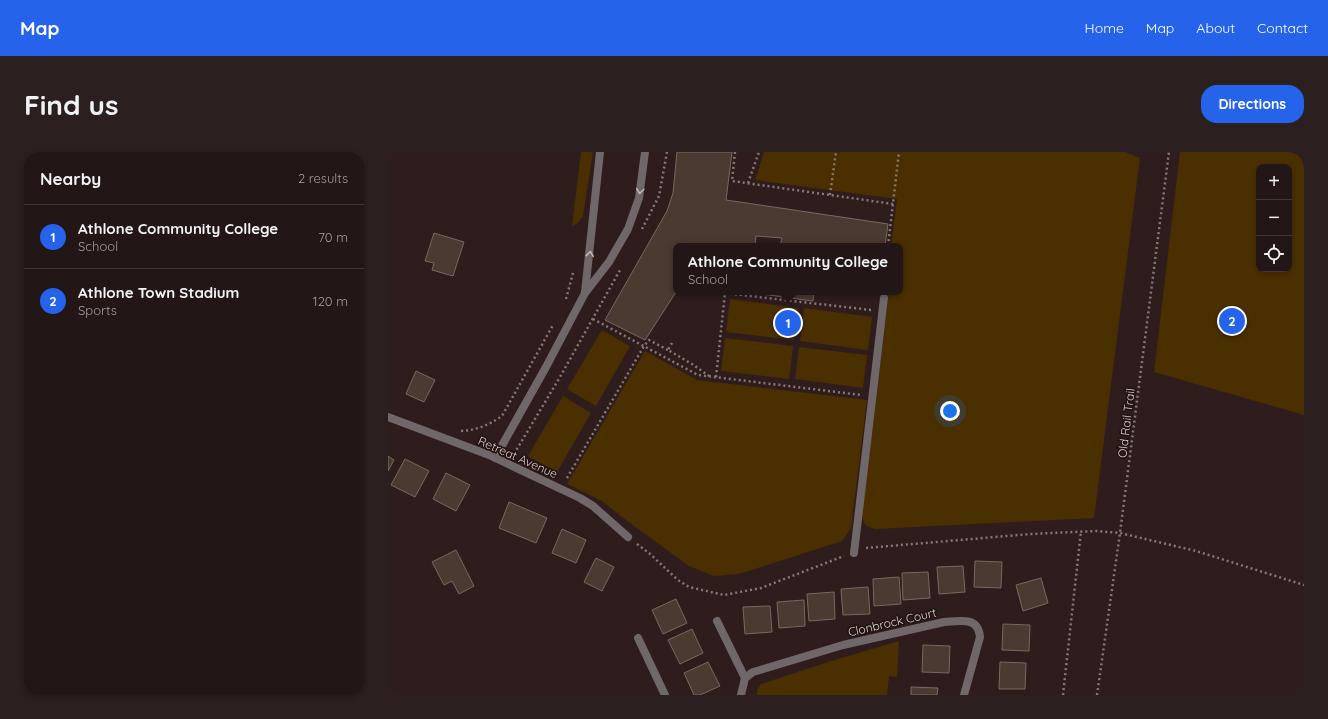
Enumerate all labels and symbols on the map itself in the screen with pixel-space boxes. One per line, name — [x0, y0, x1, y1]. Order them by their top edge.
one-way arrow — [636, 188, 645, 194]
one-way arrow — [585, 251, 594, 257]
pin: 2 — [1219, 306, 1245, 336]
pin: 1 — [775, 308, 801, 338]
street label: Old Rail Trail — [1114, 387, 1138, 459]
your location — [940, 401, 960, 421]
street label: Retreat Avenue — [476, 433, 560, 481]
street label: Clonbrock Court — [846, 605, 938, 639]

